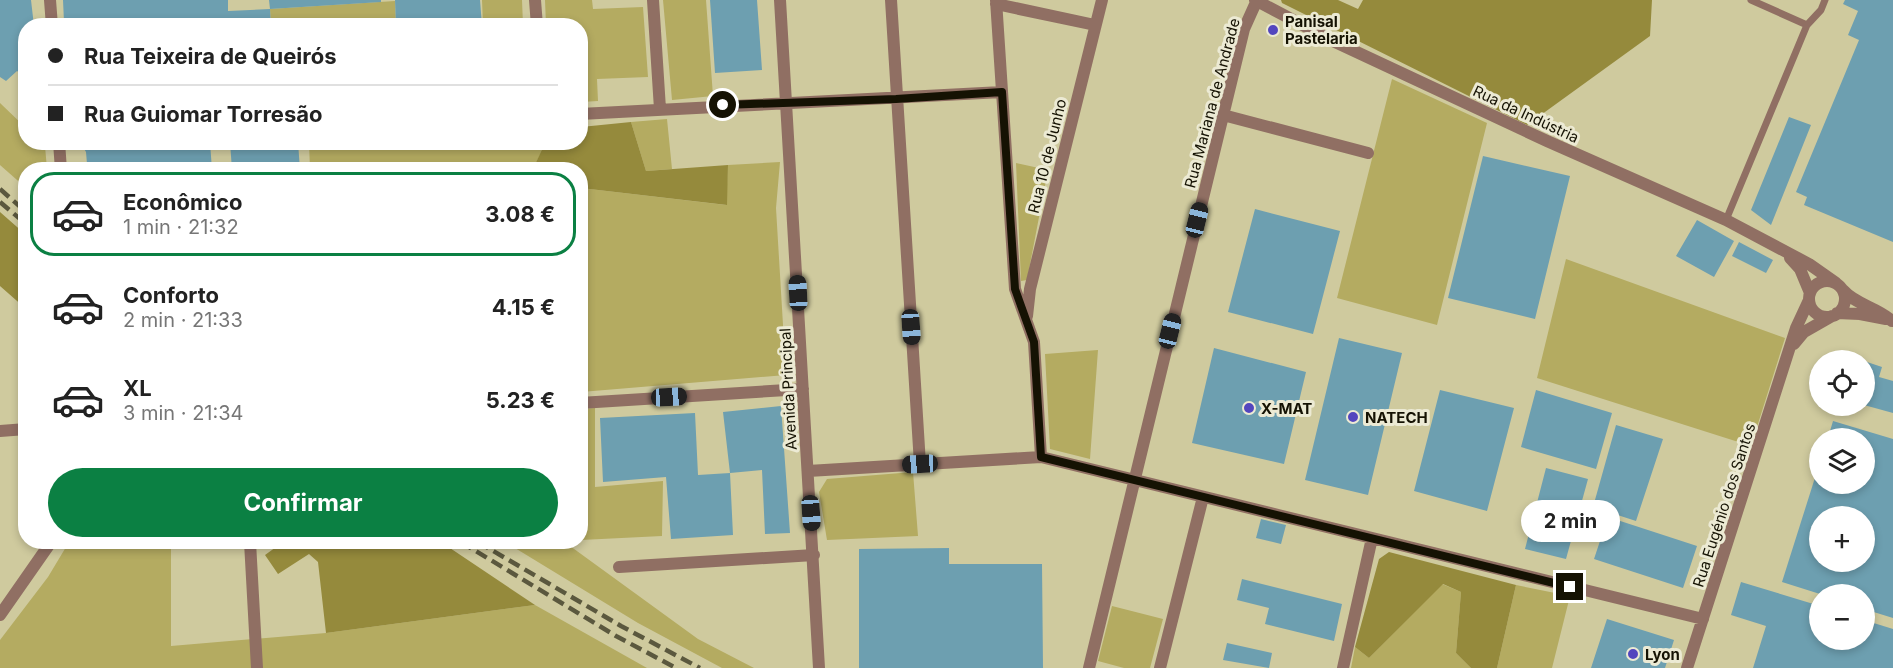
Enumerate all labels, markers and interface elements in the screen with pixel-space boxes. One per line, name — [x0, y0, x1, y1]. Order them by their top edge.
place label: Panisal Pastelaria — [1285, 12, 1358, 48]
street label: Rua Mariana de Andrade — [1180, 16, 1244, 190]
marker: Panisal Pastelaria — [1266, 23, 1280, 37]
text: Rua Teixeira de Queirós — [84, 43, 336, 69]
street label: Rua da Indústria — [1470, 81, 1582, 147]
route start — [709, 91, 736, 118]
street label: Rua 10 de Junho — [1024, 97, 1070, 215]
text: Rua Guiomar Torresão — [84, 101, 323, 127]
icon: car — [51, 187, 105, 241]
text: Econômico — [123, 189, 242, 215]
car — [1184, 200, 1210, 240]
text: 3.08 € — [485, 201, 555, 227]
text: 1 min · 21:32 — [123, 215, 239, 239]
car — [788, 275, 808, 311]
icon: car — [51, 280, 105, 334]
text: Conforto — [123, 282, 219, 308]
text: 4.15 € — [492, 294, 555, 320]
text: 2 min · 21:33 — [123, 308, 243, 332]
car — [901, 308, 921, 346]
car — [1157, 311, 1183, 351]
street label: Avenida Principal — [775, 328, 801, 450]
map controls — [1809, 350, 1875, 650]
button: locate — [1809, 350, 1875, 416]
icon: car — [51, 373, 105, 427]
text: XL — [123, 375, 152, 401]
text: 5.23 € — [486, 387, 555, 413]
car — [651, 387, 687, 407]
place label: X-MAT — [1261, 399, 1312, 418]
text: 3 min · 21:34 — [123, 401, 244, 425]
marker: X-MAT — [1242, 401, 1256, 415]
place label: NATECH — [1365, 408, 1428, 427]
marker: NATECH — [1346, 410, 1360, 424]
street label: Rua Eugénio dos Santos — [1688, 420, 1760, 590]
button: layers — [1809, 428, 1875, 494]
car — [902, 454, 938, 474]
button: Confirmar — [48, 468, 558, 537]
car — [801, 494, 821, 532]
callout: 2 min — [1520, 500, 1620, 542]
button: + — [1809, 506, 1875, 572]
text: 2 min — [1544, 509, 1597, 533]
route end — [1556, 573, 1583, 600]
button: − — [1809, 584, 1875, 650]
place label: Lyon — [1645, 645, 1680, 664]
marker: Lyon — [1626, 647, 1640, 661]

